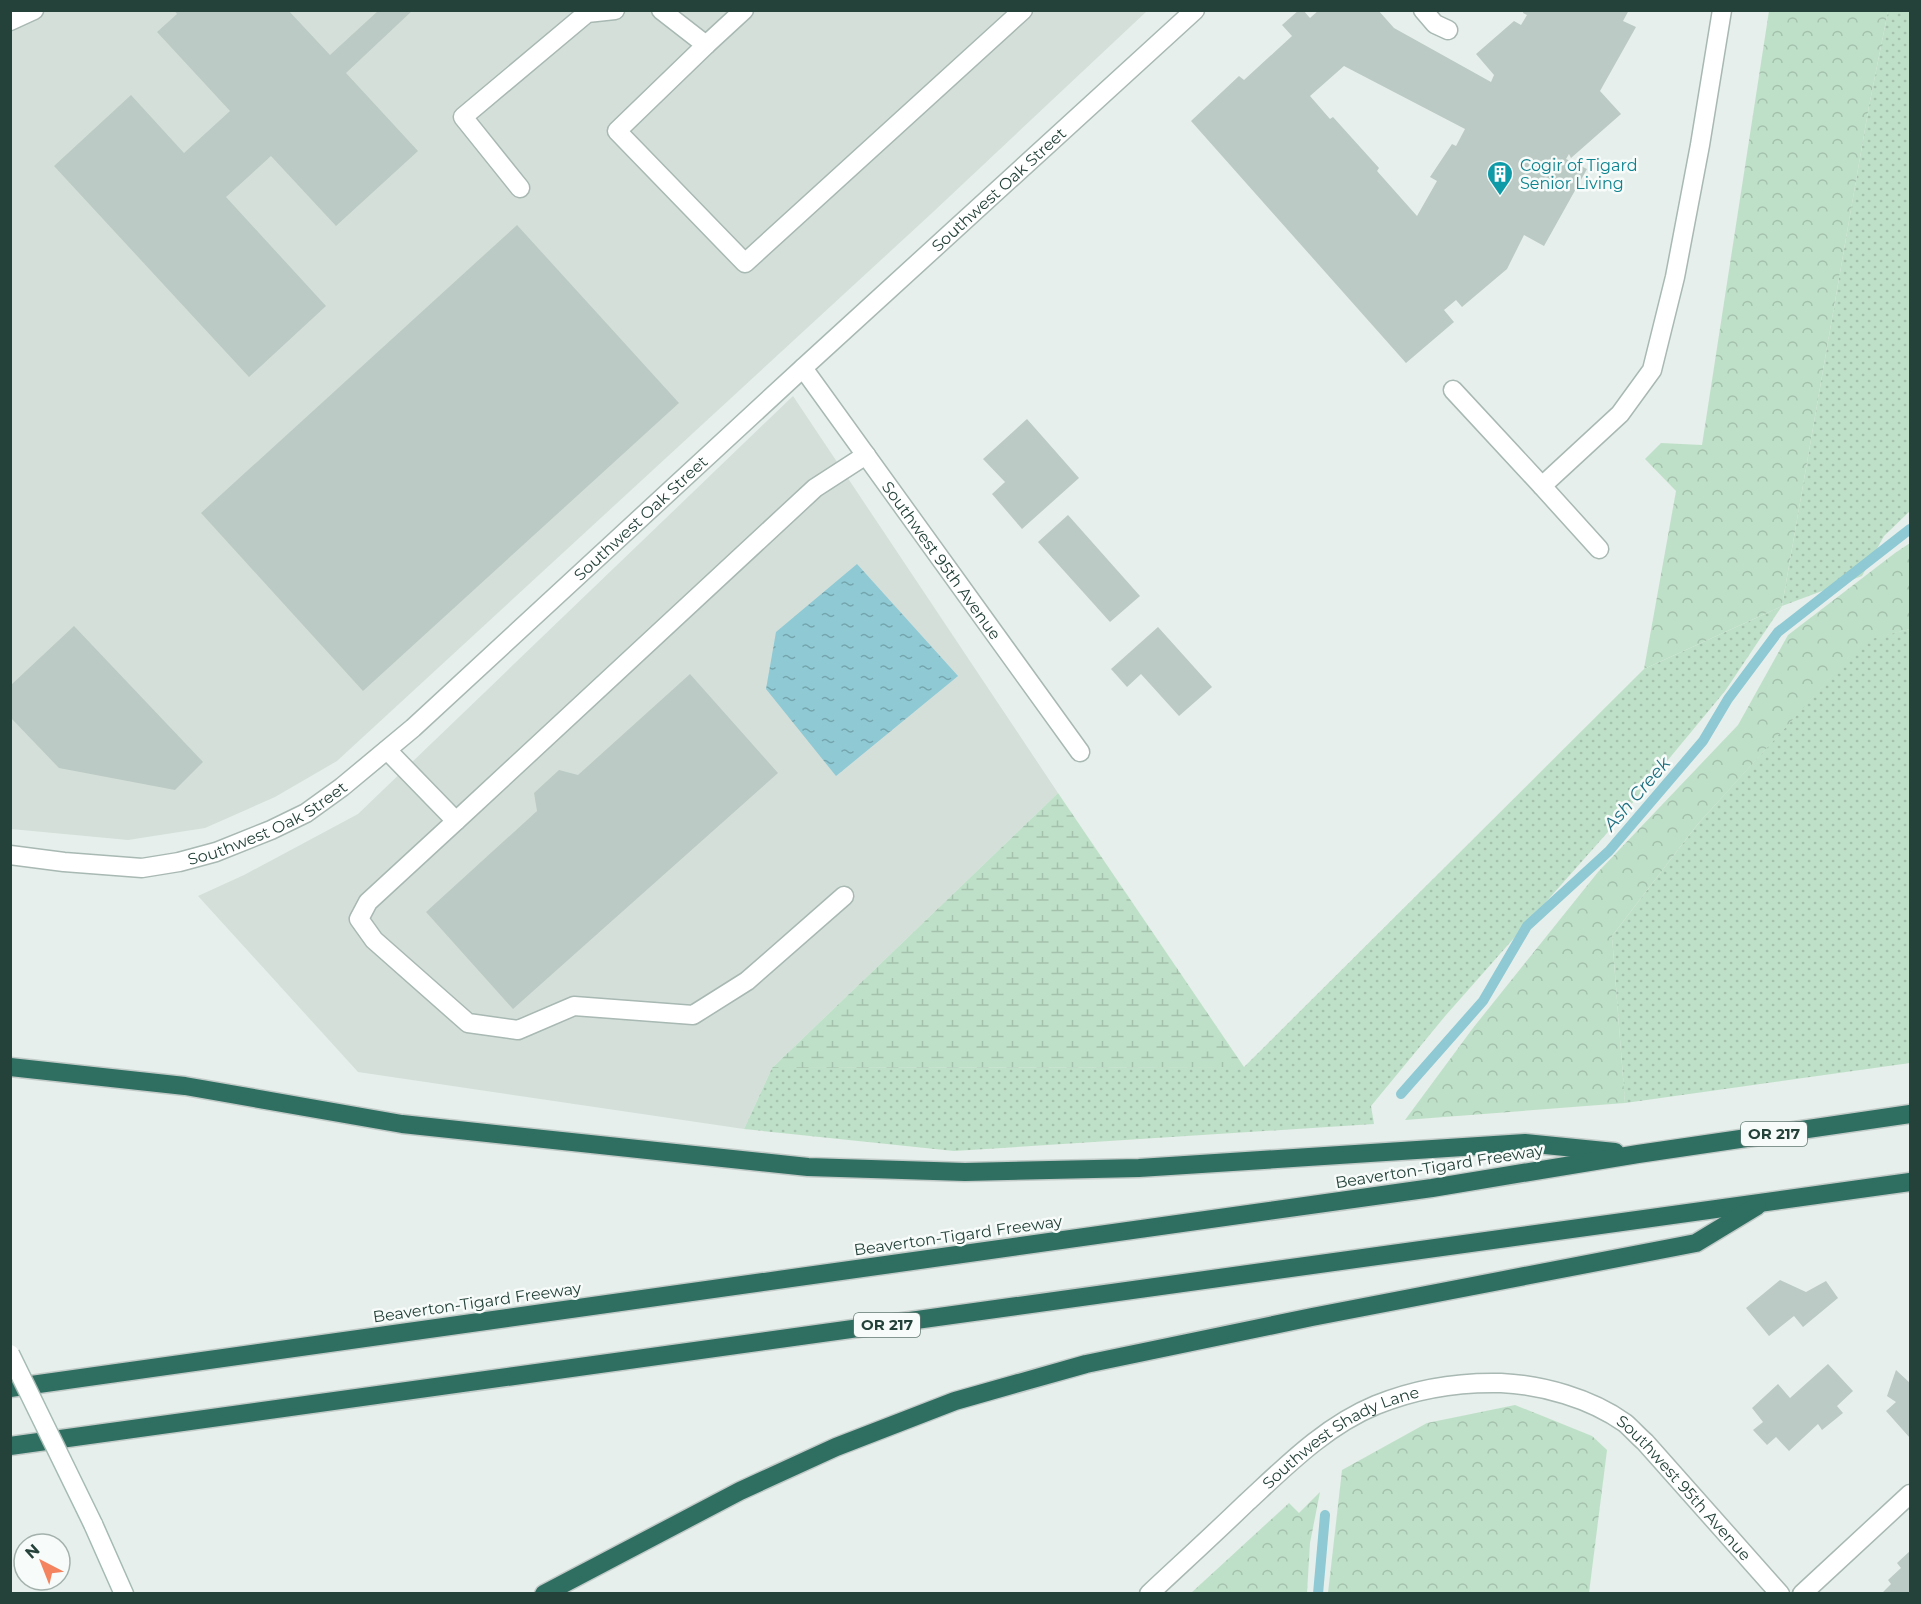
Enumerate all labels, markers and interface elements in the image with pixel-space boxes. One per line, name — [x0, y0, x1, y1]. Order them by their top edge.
street label: Southwest Oak Street — [928, 123, 1070, 256]
place label: Cogir of Tigard Senior Living — [1520, 156, 1637, 193]
building icon: Cogir of Tigard Senior Living — [1485, 159, 1515, 197]
street label: Southwest Oak Street — [570, 452, 712, 585]
street label: Southwest 95th Avenue — [878, 478, 1005, 643]
water label: Ash Creek — [1598, 752, 1676, 836]
street label: Southwest Oak Street — [186, 778, 351, 869]
road number: OR 217 — [1741, 1122, 1807, 1146]
street label: Beaverton-Tigard Freeway — [1334, 1141, 1545, 1192]
street label: Beaverton-Tigard Freeway — [853, 1211, 1064, 1260]
street label: Beaverton-Tigard Freeway — [372, 1278, 583, 1327]
road number: OR 217 — [854, 1313, 920, 1337]
street label: Southwest Shady Lane — [1258, 1383, 1421, 1493]
street label: Southwest 95th Avenue — [1613, 1411, 1755, 1565]
north arrow — [12, 1532, 72, 1592]
text: N — [21, 1540, 43, 1563]

